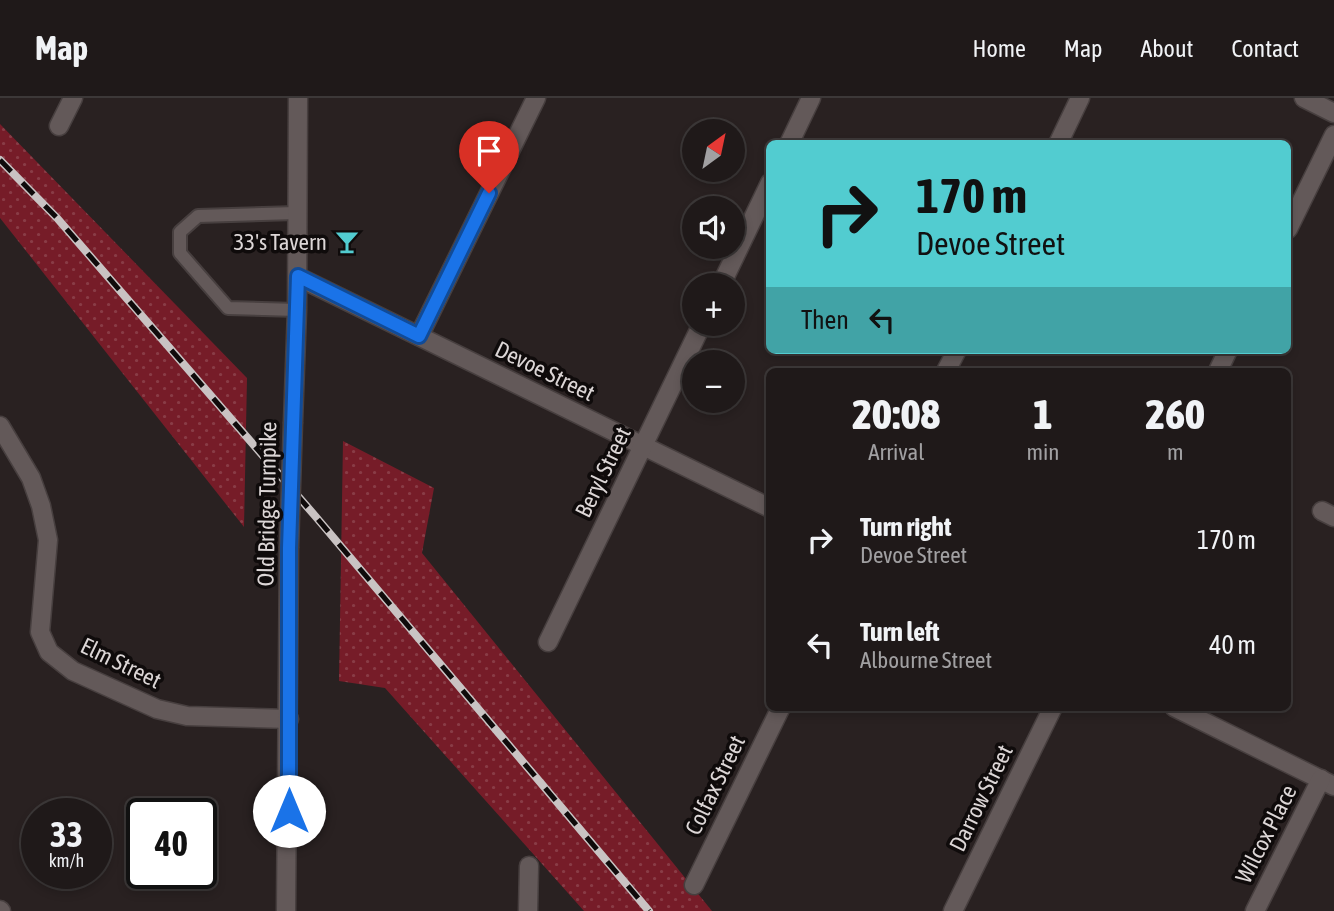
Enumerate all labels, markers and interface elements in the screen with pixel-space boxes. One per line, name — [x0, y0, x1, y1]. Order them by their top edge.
text: Map — [35, 29, 88, 67]
text: Home — [972, 35, 1026, 62]
text: Map — [1064, 35, 1102, 62]
text: About — [1140, 35, 1193, 62]
text: Contact — [1231, 35, 1299, 62]
north arrow — [682, 119, 746, 182]
map controls — [682, 119, 745, 413]
pin — [459, 121, 519, 193]
icon: arrive — [470, 132, 508, 170]
text: 170 m — [916, 167, 1027, 223]
icon: right — [801, 168, 892, 259]
button: sound — [682, 196, 745, 259]
text: Devoe Street — [916, 225, 1065, 262]
bar icon: 33's Tavern — [333, 228, 361, 256]
place label: 33's Tavern — [234, 229, 327, 255]
button: + — [682, 273, 745, 336]
icon: left — [863, 301, 901, 339]
text: Then — [801, 305, 849, 335]
street label: Devoe Street — [491, 336, 599, 406]
button: − — [682, 350, 745, 413]
text: 20:08 — [852, 390, 940, 438]
text: 1 — [1033, 390, 1053, 438]
text: 260 — [1146, 390, 1205, 438]
street label: Old Bridge Turnpike — [253, 422, 281, 586]
street label: Beryl Street — [570, 423, 636, 521]
text: Arrival — [868, 439, 924, 465]
text: min — [1026, 439, 1059, 465]
text: m — [1167, 439, 1184, 465]
text: Turn right — [860, 512, 951, 542]
icon: right — [801, 521, 839, 559]
text: 170 m — [1197, 525, 1256, 555]
text: Devoe Street — [860, 542, 967, 568]
text: Turn left — [860, 617, 940, 647]
icon: left — [801, 626, 839, 664]
text: 40 m — [1209, 630, 1256, 660]
street label: Elm Street — [77, 632, 165, 694]
text: Albourne Street — [860, 647, 992, 673]
street label: Colfax Street — [680, 731, 750, 839]
street label: Darrow Street — [944, 741, 1018, 855]
position arrow — [252, 774, 326, 848]
street label: Wilcox Place — [1230, 781, 1302, 887]
speed limit sign: 40 — [126, 798, 217, 889]
text: 33 — [50, 814, 83, 854]
text: km/h — [49, 850, 84, 871]

